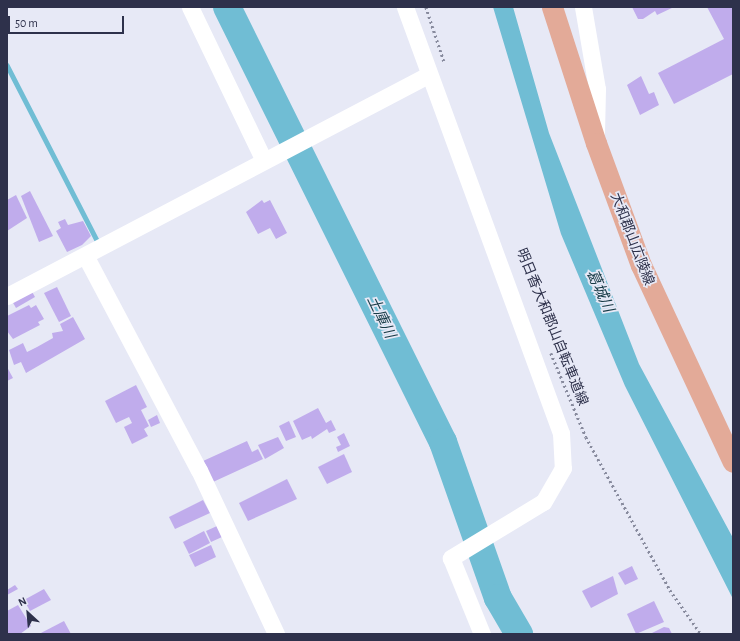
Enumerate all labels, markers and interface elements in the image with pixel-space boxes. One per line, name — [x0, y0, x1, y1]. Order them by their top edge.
scale bar — [10, 8, 126, 34]
text: 50 m — [15, 17, 38, 29]
street label: 大和郡山広陵線 — [607, 190, 657, 288]
street label: 明日香大和郡山自転車道線 — [513, 246, 591, 408]
water label: 葛城川 — [583, 267, 617, 315]
water label: 土庫川 — [363, 293, 399, 341]
north arrow — [8, 593, 48, 633]
text: N — [17, 595, 28, 608]

